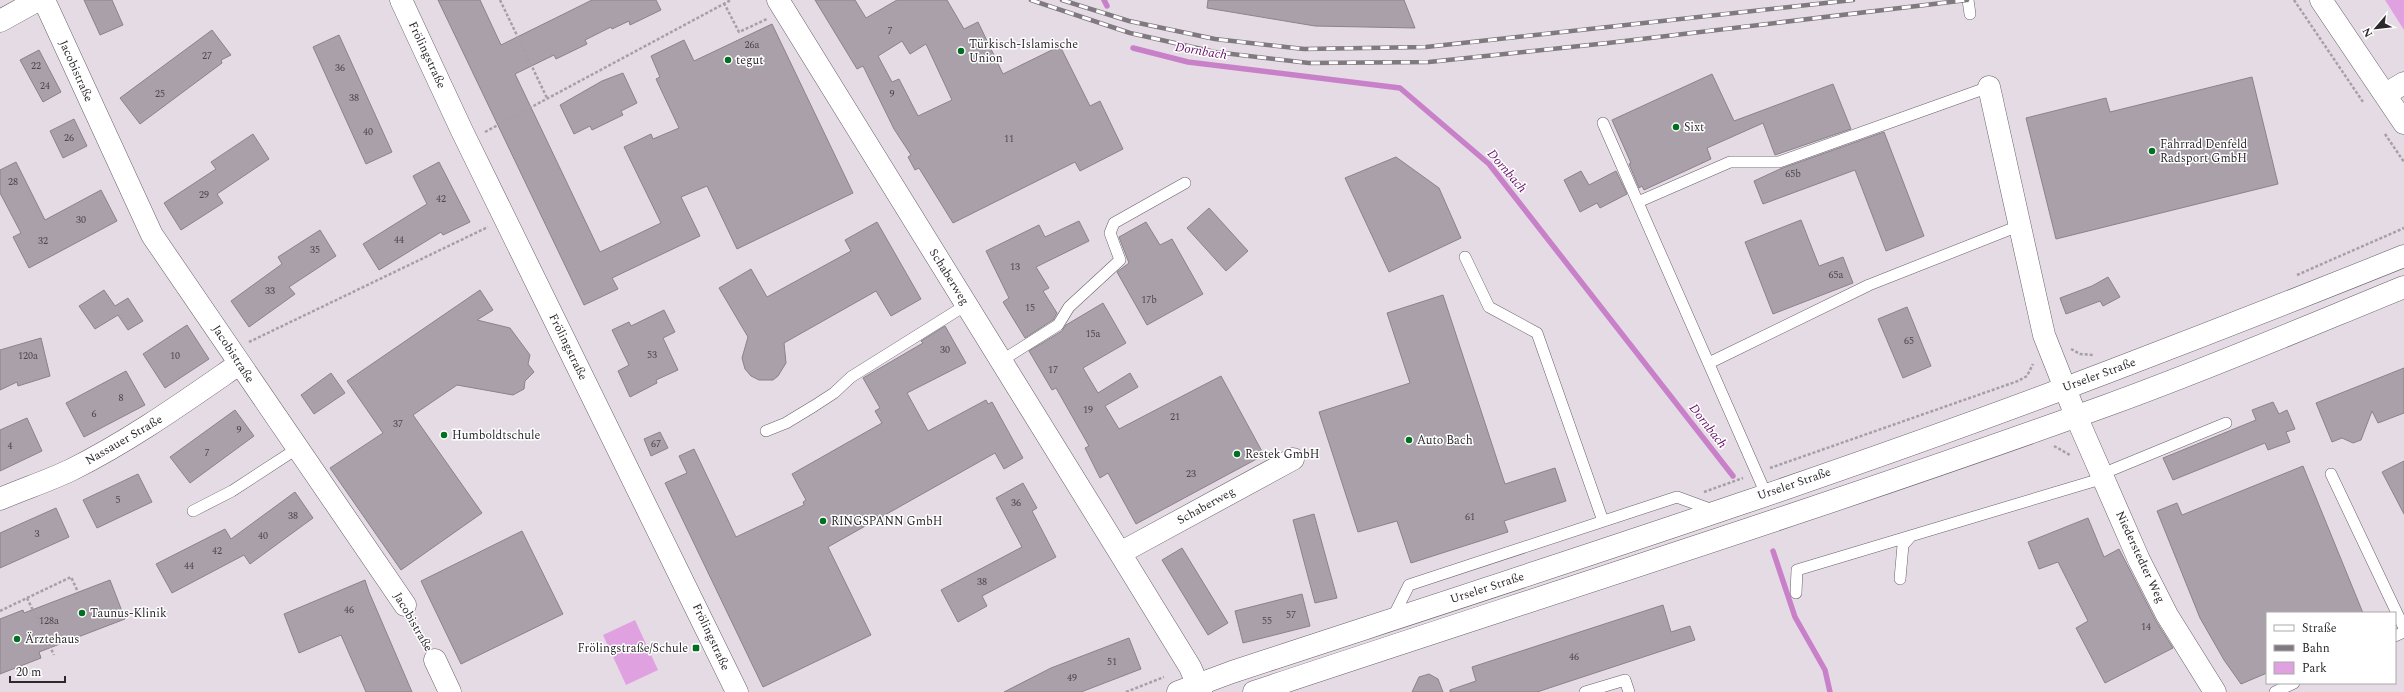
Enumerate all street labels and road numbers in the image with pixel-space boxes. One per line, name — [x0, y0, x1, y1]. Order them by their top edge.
street label: Frölingstraße — [403, 18, 451, 92]
street label: Jacobistraße — [54, 37, 98, 105]
street label: Schaberweg — [924, 245, 974, 309]
street label: Frölingstraße — [544, 310, 592, 384]
street label: Jacobistraße — [207, 321, 259, 387]
street label: Urseler Straße — [2060, 353, 2139, 397]
street label: Nassauer Straße — [82, 410, 166, 470]
street label: Urseler Straße — [1755, 462, 1834, 506]
street label: Schaberweg — [1173, 482, 1239, 530]
street label: Niederstedter Weg — [2110, 508, 2170, 606]
street label: Urseler Straße — [1447, 567, 1527, 609]
street label: Jacobistraße — [388, 589, 438, 656]
street label: Frölingstraße — [687, 600, 735, 674]

